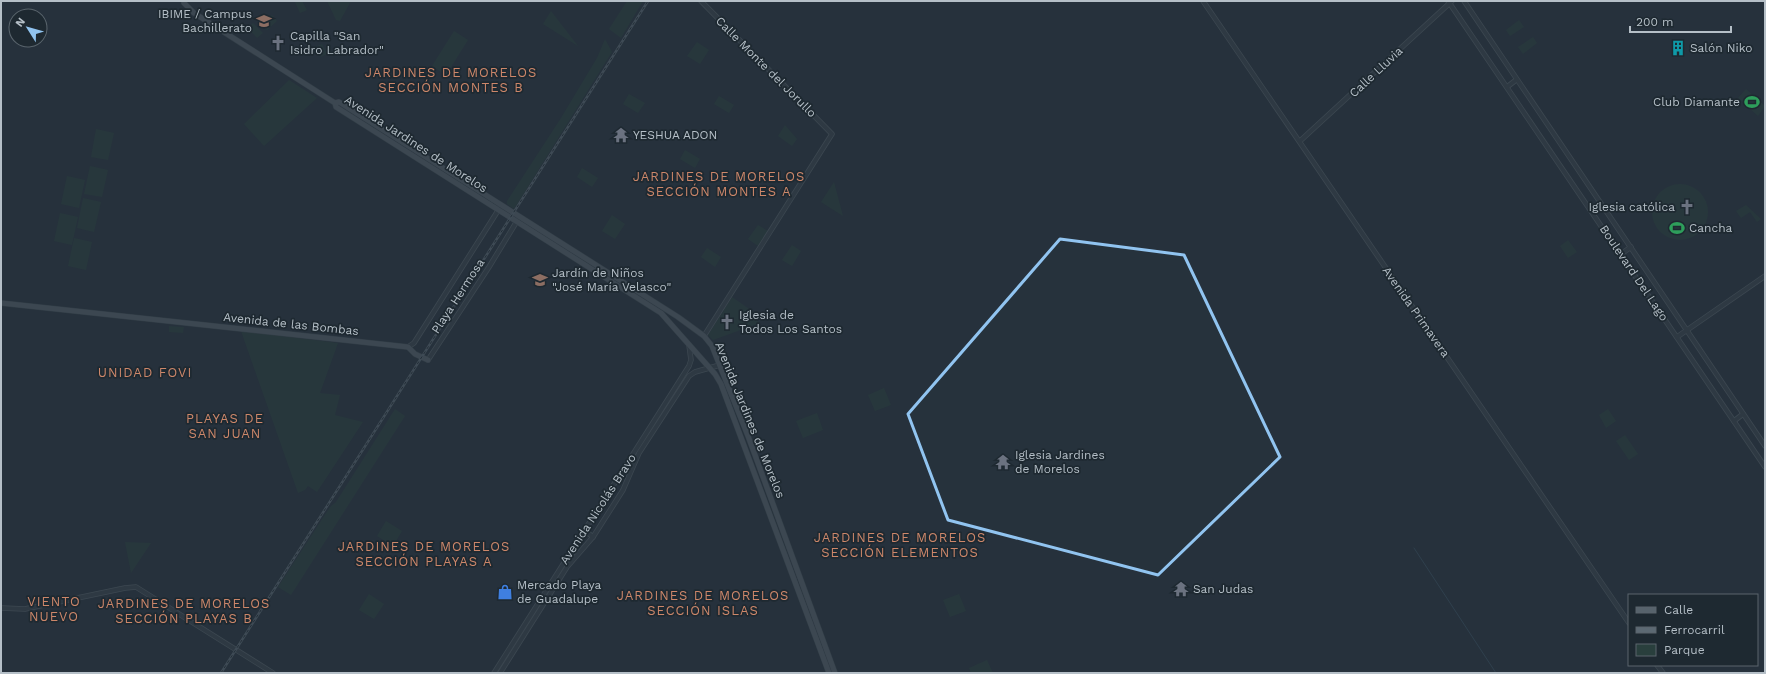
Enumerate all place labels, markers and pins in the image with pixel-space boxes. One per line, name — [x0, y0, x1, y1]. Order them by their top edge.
place label: IBIME / Campus Bachillerato — [158, 7, 252, 35]
school or university icon: IBIME / Campus Bachillerato — [255, 12, 273, 30]
place label: Capilla "San Isidro Labrador" — [290, 29, 384, 57]
church icon: Capilla "San Isidro Labrador" — [269, 34, 287, 52]
building icon: Salón Niko — [1669, 39, 1687, 57]
place label: Salón Niko — [1690, 41, 1753, 55]
sports icon: Club Diamante — [1743, 93, 1761, 111]
place label: Club Diamante — [1653, 95, 1740, 109]
temple icon: YESHUA ADON — [612, 126, 630, 144]
place label: YESHUA ADON — [633, 128, 717, 142]
church icon: Iglesia católica — [1678, 198, 1696, 216]
place label: Iglesia católica — [1589, 200, 1675, 214]
sports icon: Cancha — [1668, 219, 1686, 237]
place label: Cancha — [1689, 221, 1733, 235]
place label: Jardín de Niños "José María Velasco" — [552, 266, 672, 294]
school or university icon: Jardín de Niños "José María Velasco" — [531, 271, 549, 289]
place label: Iglesia de Todos Los Santos — [739, 308, 842, 336]
church icon: Iglesia de Todos Los Santos — [718, 313, 736, 331]
place label: Iglesia Jardines de Morelos — [1015, 448, 1105, 476]
temple icon: Iglesia Jardines de Morelos — [994, 453, 1012, 471]
place label: Mercado Playa de Guadalupe — [517, 578, 602, 606]
temple icon: San Judas — [1172, 580, 1190, 598]
place label: San Judas — [1193, 582, 1253, 596]
shop icon: Mercado Playa de Guadalupe — [496, 583, 514, 601]

